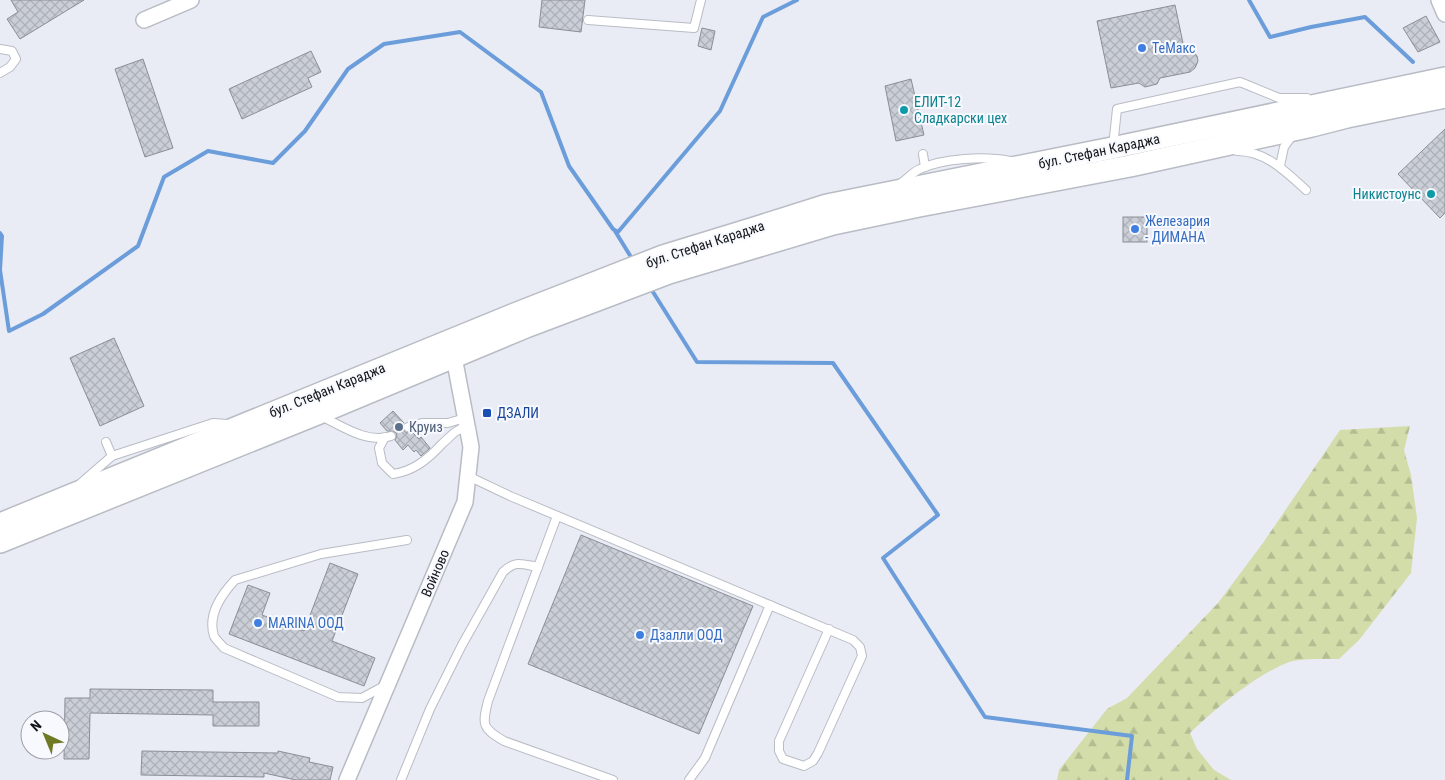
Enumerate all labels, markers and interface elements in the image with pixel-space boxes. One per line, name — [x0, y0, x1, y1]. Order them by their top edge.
place label: ТеМакс — [1152, 40, 1196, 56]
marker: ТеМакс — [1136, 42, 1148, 54]
place label: ЕЛИТ-12 Сладкарски цех — [914, 94, 1007, 126]
marker: ЕЛИТ-12 Сладкарски цех — [898, 104, 910, 116]
street label: бул. Стефан Караджа — [1037, 130, 1161, 172]
place label: Никистоунс — [1353, 186, 1421, 202]
marker: Никистоунс — [1425, 188, 1437, 200]
place label: Железария - ДИМАНА — [1145, 213, 1210, 245]
street label: бул. Стефан Караджа — [644, 217, 766, 271]
marker: Железария - ДИМАНА — [1129, 223, 1141, 235]
street label: бул. Стефан Караджа — [267, 359, 387, 421]
place label: ДЗАЛИ — [497, 405, 539, 421]
marker: ДЗАЛИ — [481, 407, 493, 419]
place label: Круиз — [409, 419, 443, 435]
marker: Круиз — [393, 421, 405, 433]
street label: Войново — [418, 547, 452, 599]
place label: MARINA ООД — [268, 615, 344, 631]
marker: MARINA ООД — [252, 617, 264, 629]
place label: Дзалли ООД — [650, 627, 723, 643]
marker: Дзалли ООД — [634, 629, 646, 641]
north arrow — [20, 710, 70, 760]
text: N — [27, 717, 45, 734]

